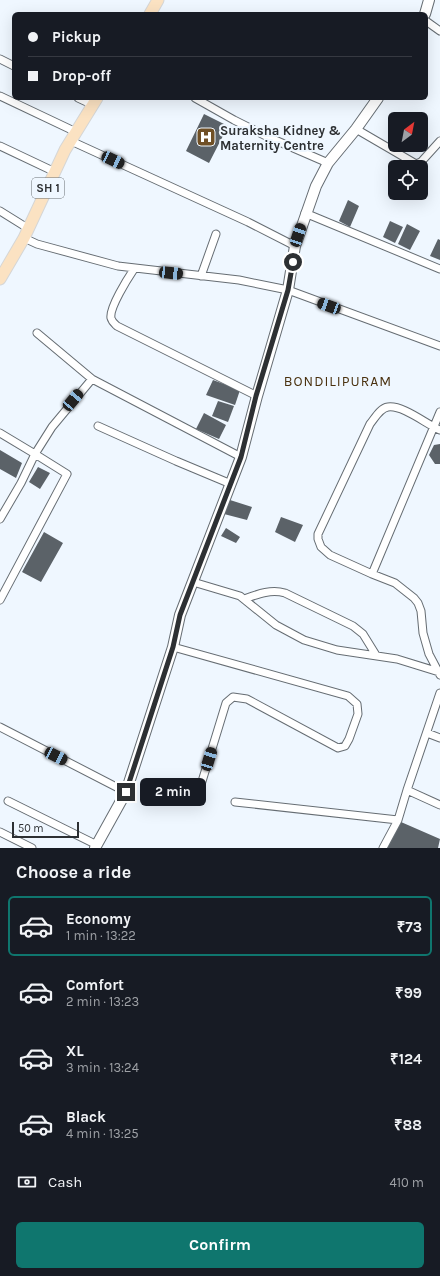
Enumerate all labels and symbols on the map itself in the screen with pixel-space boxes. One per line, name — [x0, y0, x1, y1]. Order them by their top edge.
north arrow — [388, 112, 428, 152]
place label: Suraksha Kidney & Maternity Centre — [220, 123, 341, 153]
hospital icon: Suraksha Kidney & Maternity Centre — [195, 126, 217, 148]
car — [100, 149, 126, 171]
road number: SH 1 — [32, 178, 64, 198]
car — [289, 222, 307, 248]
route start — [284, 253, 302, 271]
car — [158, 266, 184, 280]
car — [316, 296, 342, 316]
district label: BONDILIPURAM — [284, 373, 392, 390]
car — [61, 387, 85, 413]
car — [43, 745, 69, 767]
car — [200, 746, 218, 772]
callout: 2 min — [140, 778, 206, 806]
route end — [117, 783, 135, 801]
scale bar — [12, 820, 79, 839]

